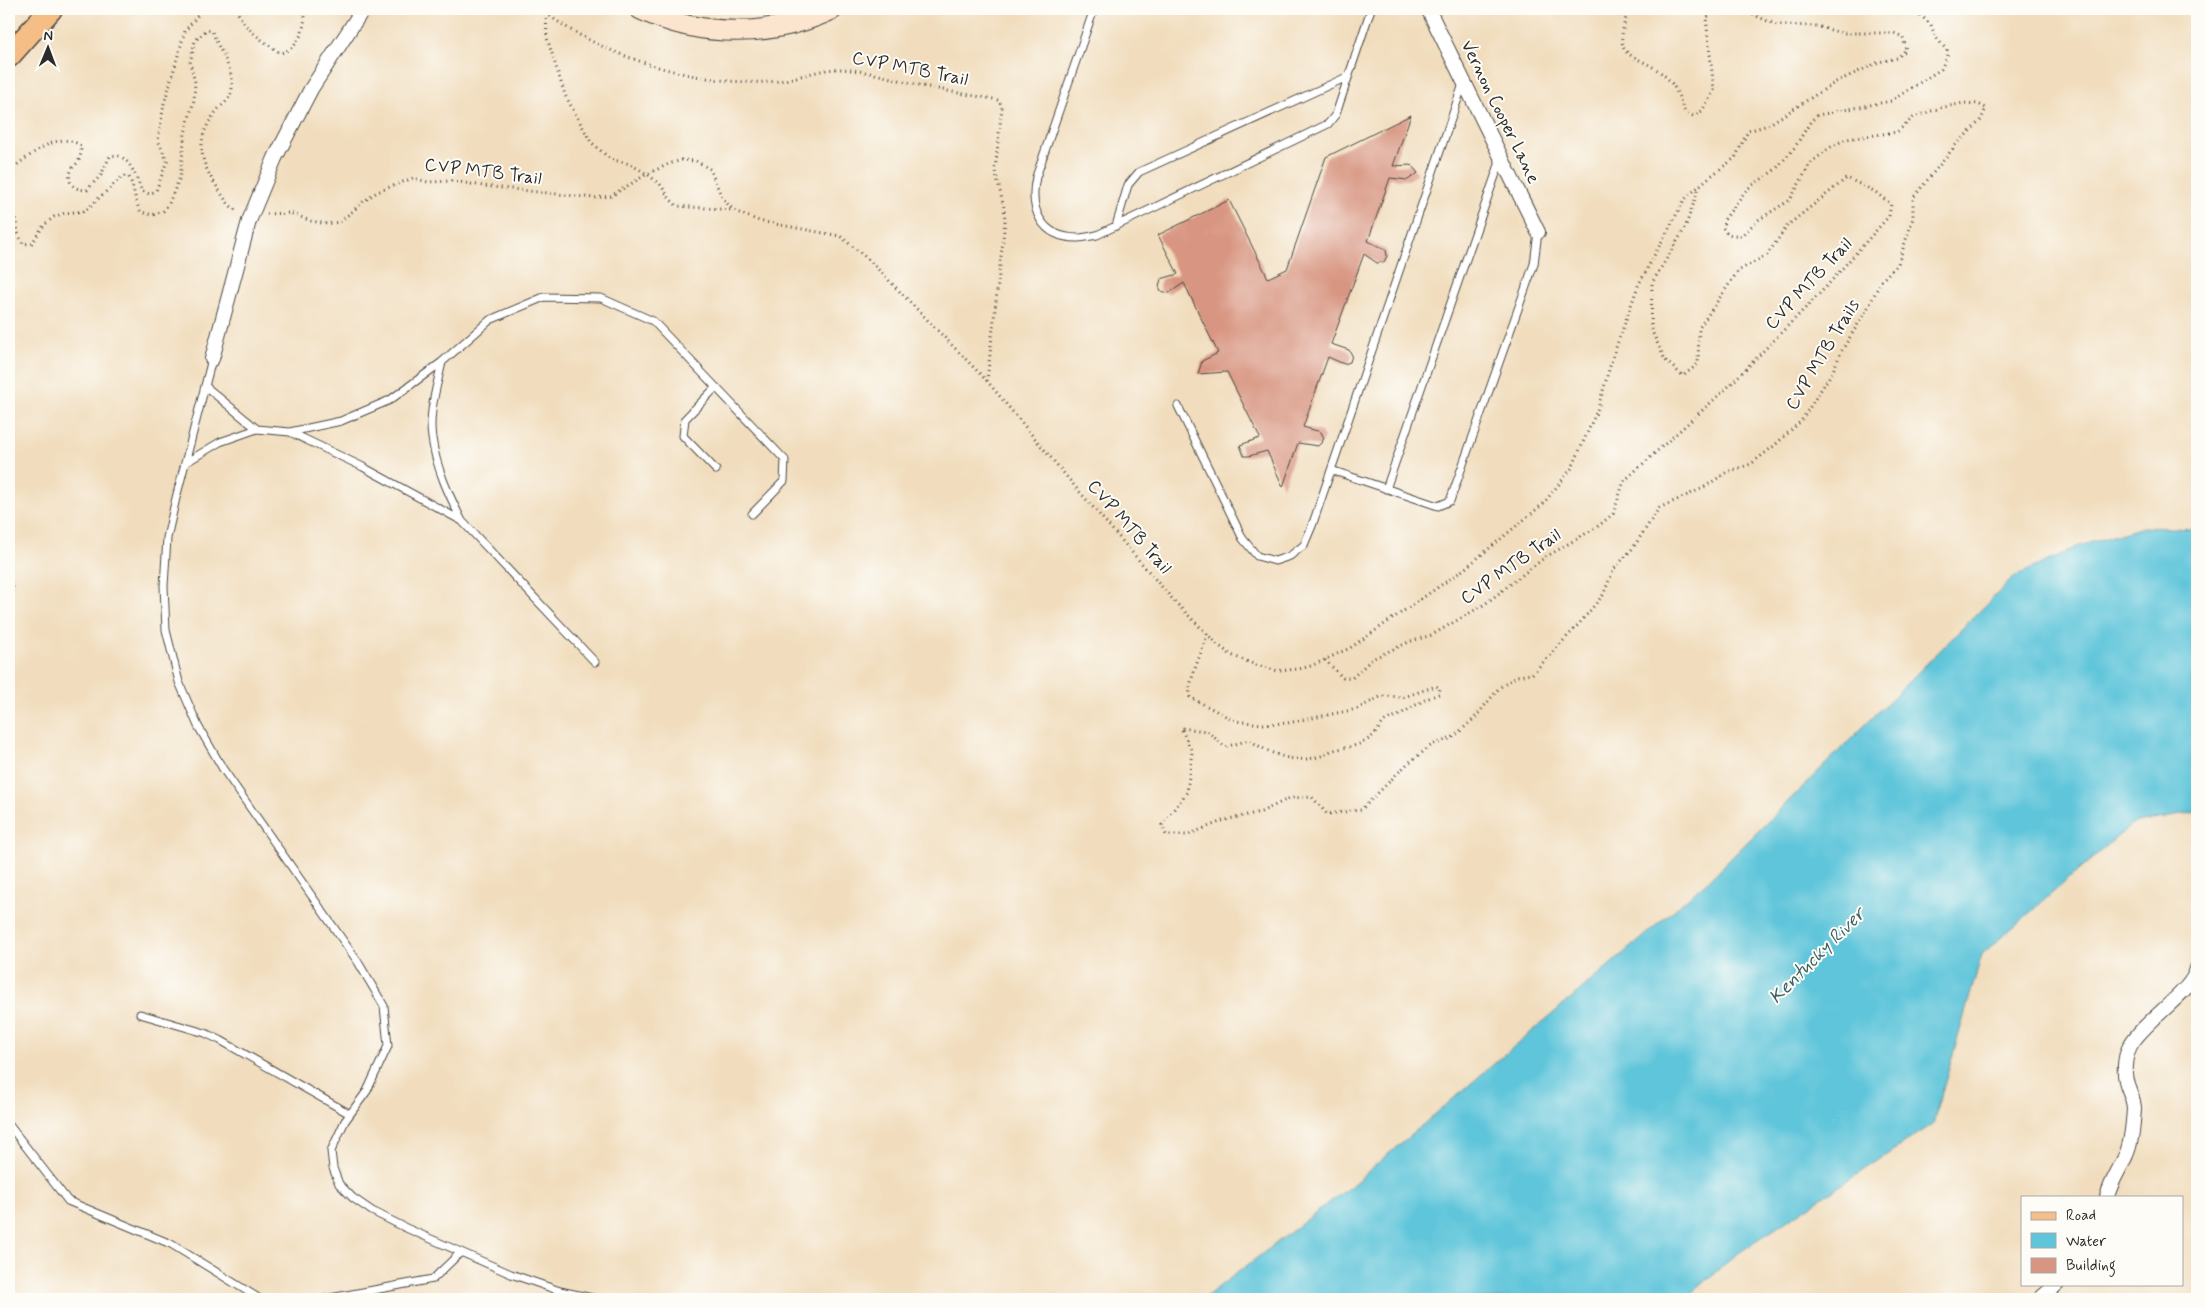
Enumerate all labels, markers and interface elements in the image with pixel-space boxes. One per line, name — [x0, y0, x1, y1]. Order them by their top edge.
north arrow — [22, 22, 72, 72]
text: N — [43, 27, 53, 45]
street label: Vernon Cooper Lane — [1455, 36, 1545, 188]
street label: CVP MTB Trail — [850, 46, 970, 92]
street label: CVP MTB Trail — [423, 153, 543, 191]
street label: CVP MTB Trail — [1760, 233, 1858, 335]
street label: CVP MTB Trails — [1780, 295, 1866, 415]
street label: CVP MTB Trail — [1081, 475, 1177, 579]
street label: CVP MTB Trail — [1456, 523, 1566, 611]
water label: Kentucky River — [1764, 900, 1873, 1009]
legend — [2021, 1196, 2184, 1286]
text: Road — [2066, 1206, 2096, 1226]
text: Water — [2066, 1232, 2106, 1252]
text: Building — [2066, 1256, 2116, 1277]

